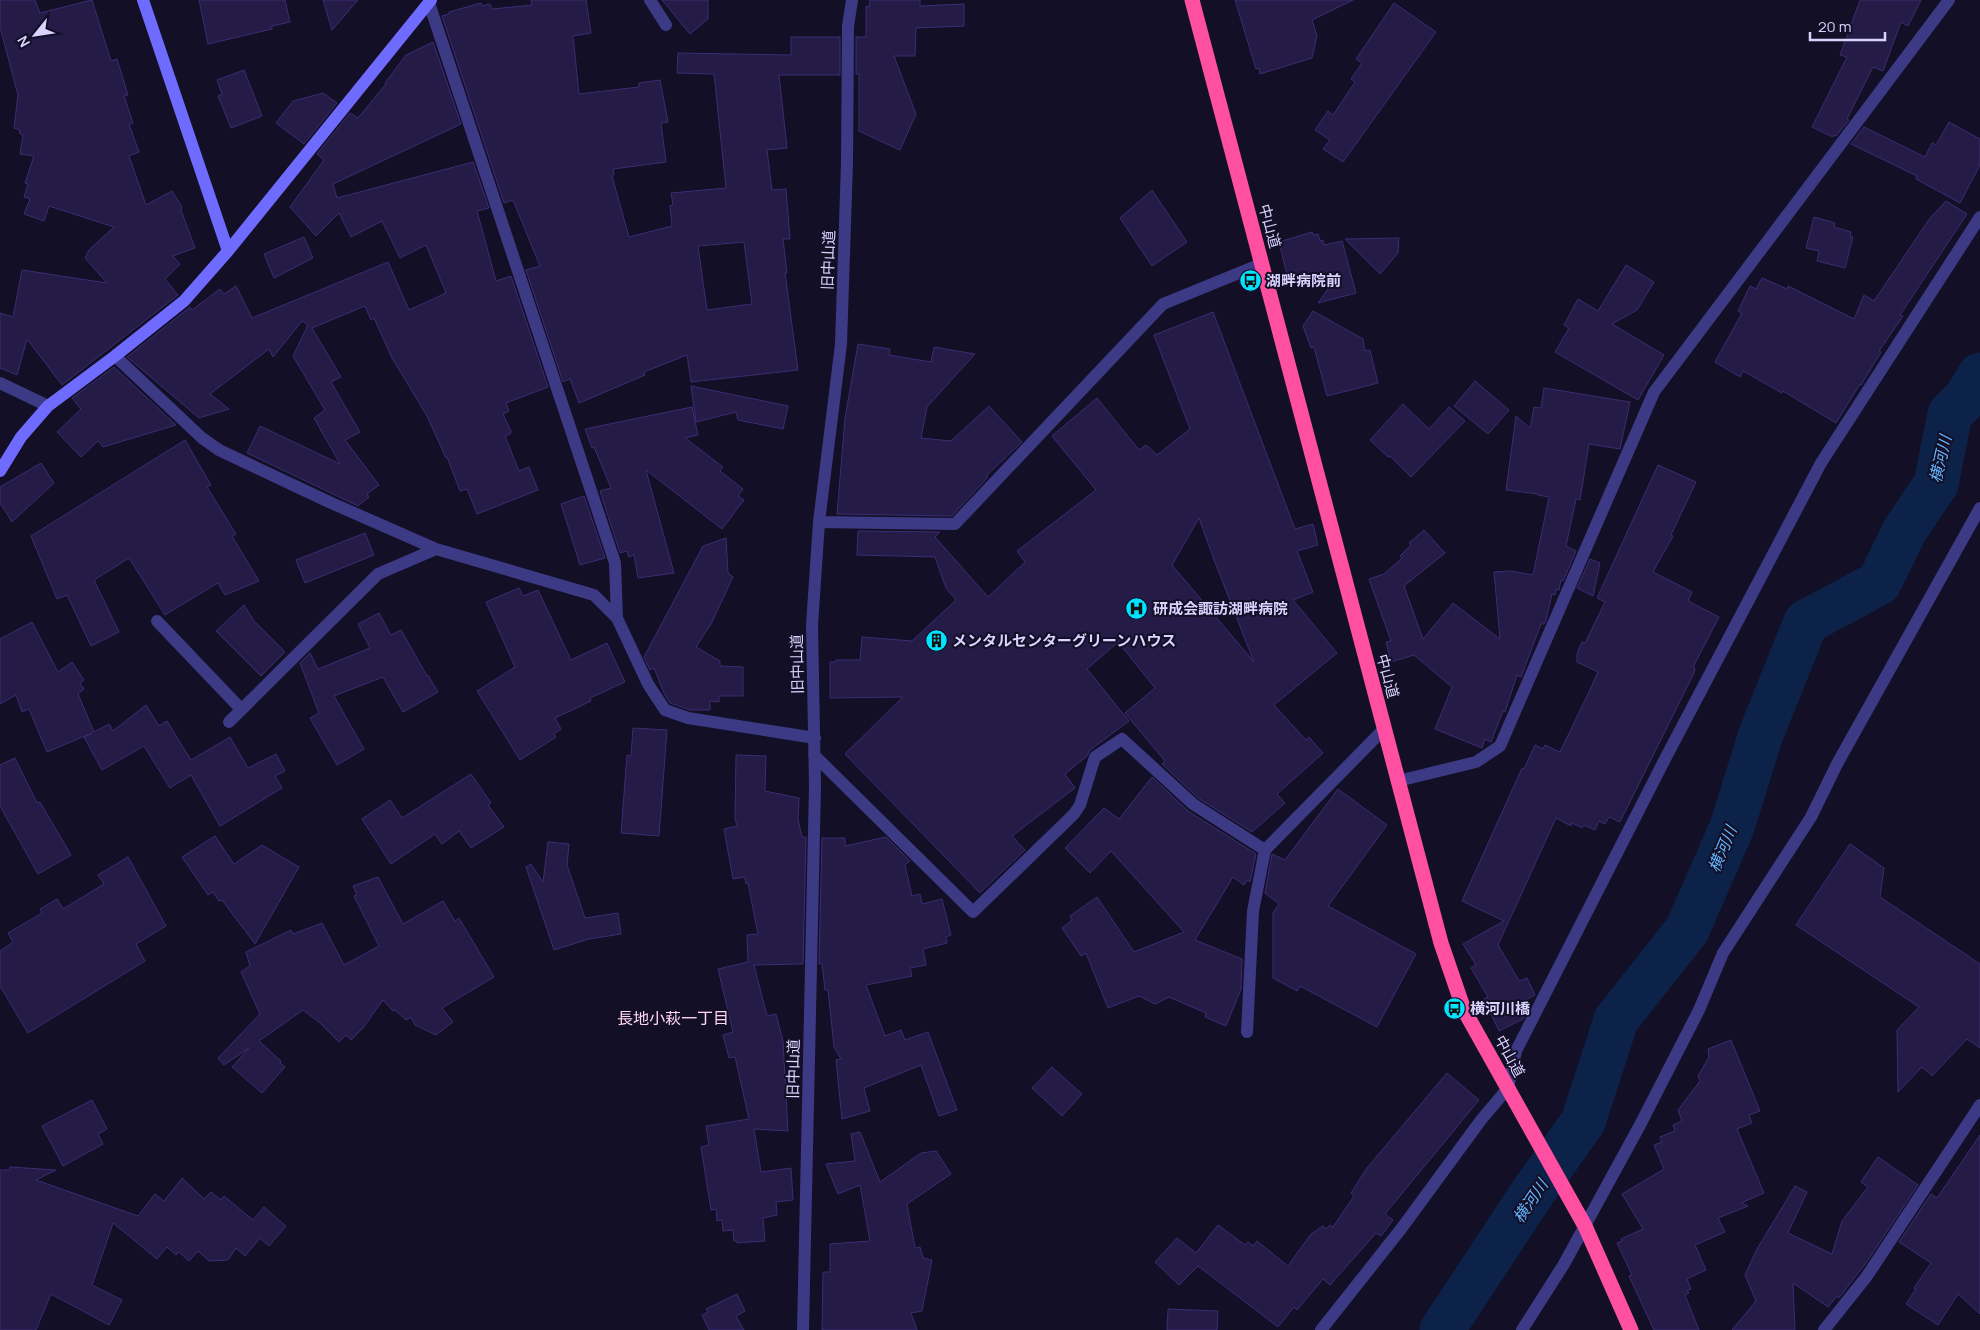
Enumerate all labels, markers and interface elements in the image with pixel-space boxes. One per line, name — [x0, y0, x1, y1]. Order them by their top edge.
north arrow — [10, 10, 60, 60]
scale bar — [1810, 10, 1885, 42]
text: 20 m — [1818, 16, 1851, 37]
text: N — [13, 33, 34, 51]
street label: 中山道 — [1254, 202, 1286, 250]
street label: 旧中山道 — [816, 230, 840, 290]
bus stop icon: 湖畔病院前 — [1238, 268, 1262, 292]
place label: 湖畔病院前 — [1266, 270, 1341, 291]
water label: 横河川 — [1924, 431, 1957, 485]
hospital icon: 研成会諏訪湖畔病院 — [1125, 596, 1149, 620]
place label: 研成会諏訪湖畔病院 — [1153, 598, 1288, 619]
building icon: メンタルセンターグリーンハウス — [924, 628, 948, 652]
place label: メンタルセンターグリーンハウス — [952, 630, 1176, 651]
street label: 旧中山道 — [786, 634, 808, 694]
street label: 中山道 — [1372, 652, 1404, 700]
water label: 横河川 — [1702, 821, 1742, 875]
bus stop icon: 横河川橋 — [1442, 996, 1466, 1020]
place label: 横河川橋 — [1470, 998, 1531, 1019]
district label: 長地小萩一丁目 — [617, 1007, 729, 1029]
street label: 中山道 — [1490, 1031, 1530, 1081]
street label: 旧中山道 — [782, 1039, 804, 1099]
water label: 横河川 — [1507, 1173, 1554, 1227]

